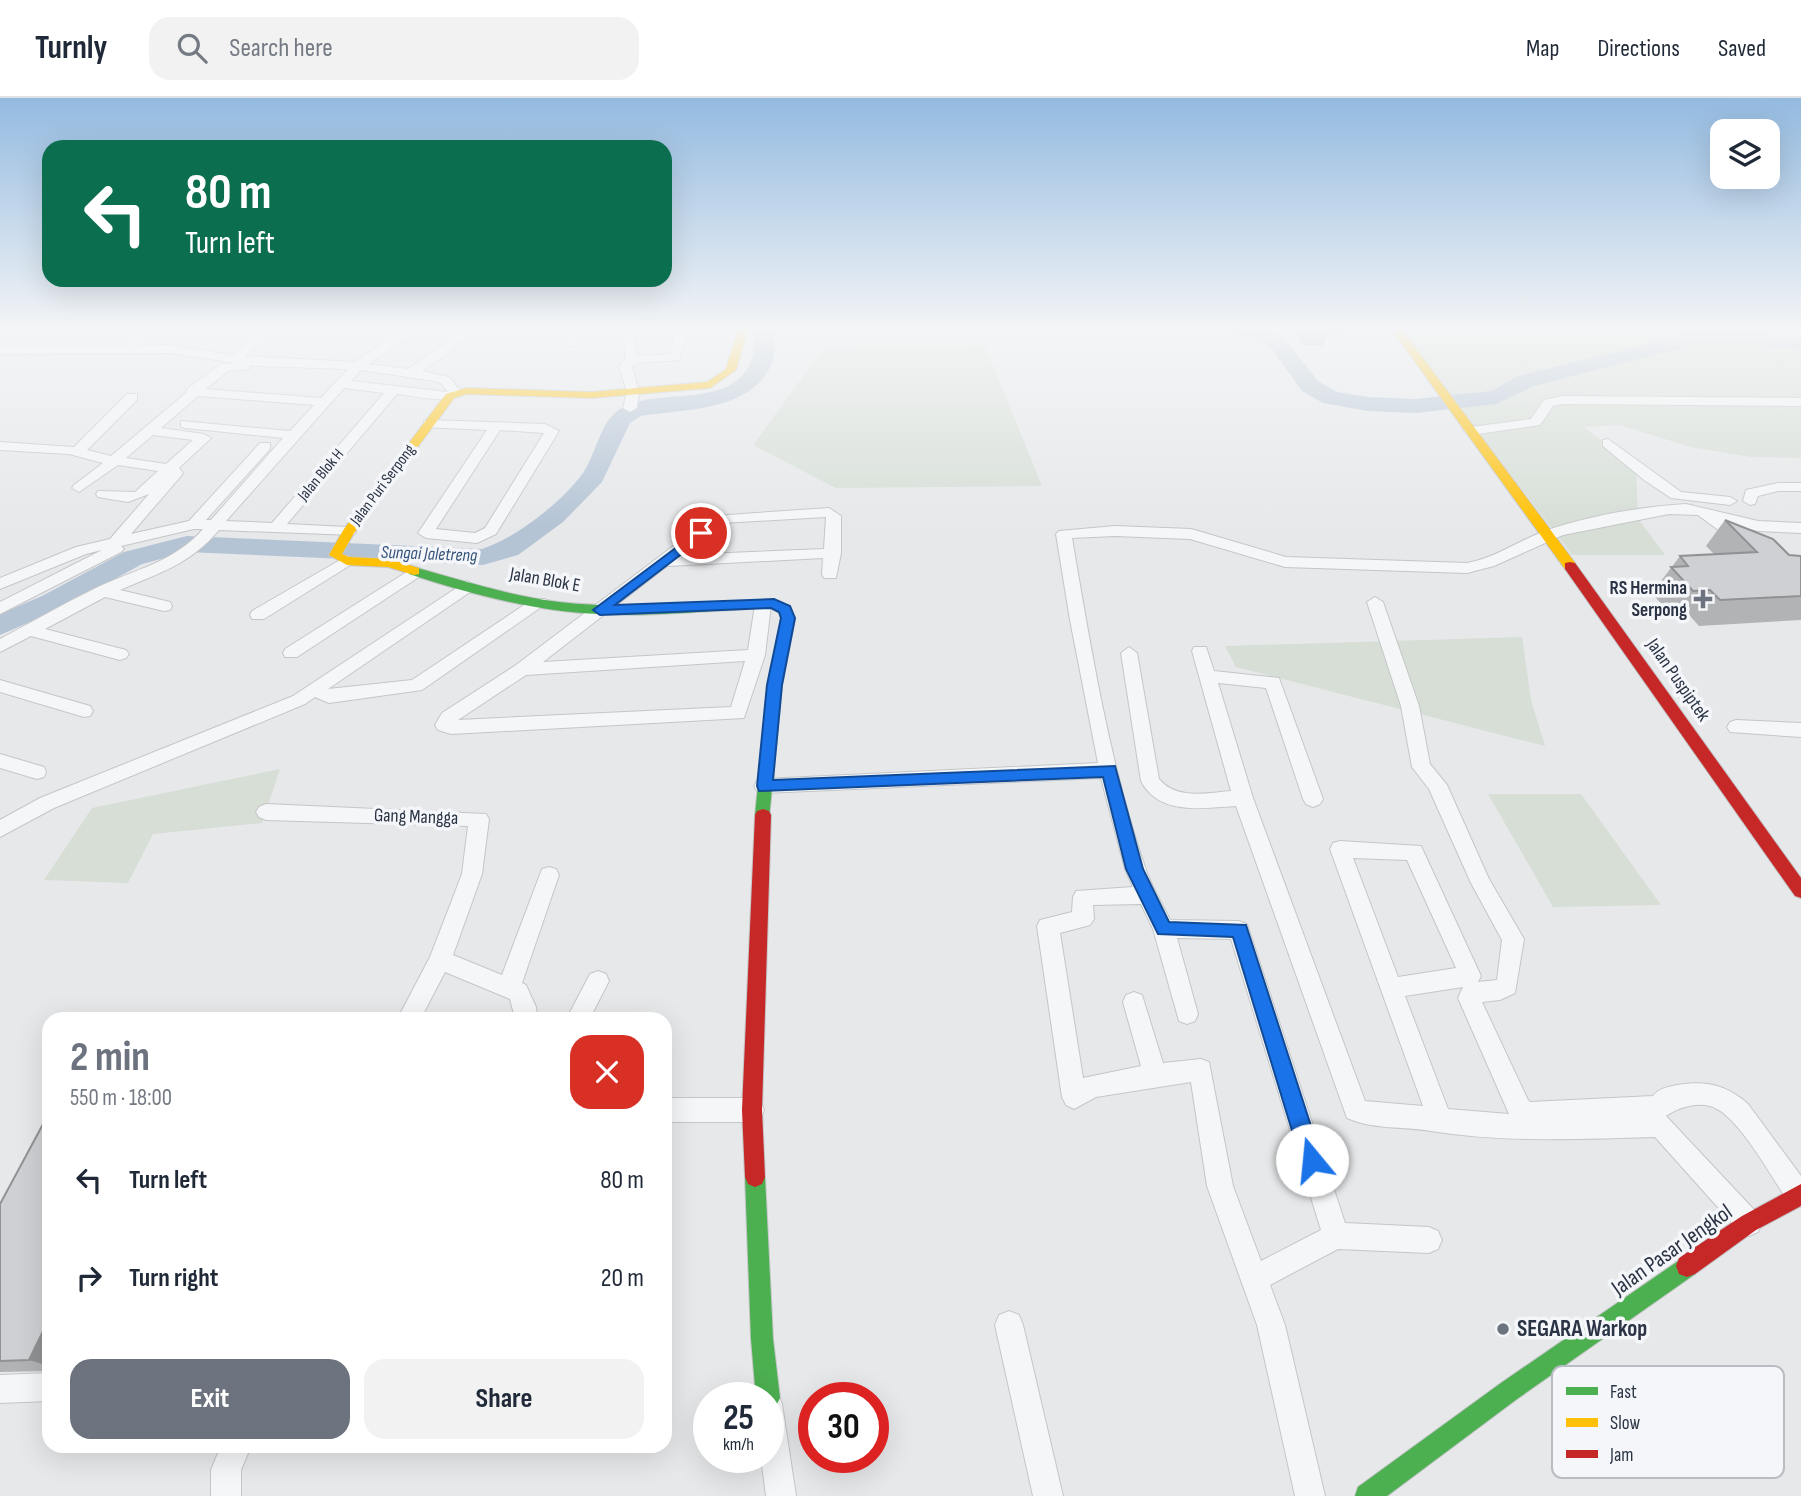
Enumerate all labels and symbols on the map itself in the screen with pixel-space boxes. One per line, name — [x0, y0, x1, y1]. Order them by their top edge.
street label: Jalan Puri Serpong — [346, 441, 419, 530]
street label: Jalan Blok H — [293, 445, 348, 505]
pin — [671, 503, 731, 563]
water label: Sungai Jaletreng — [380, 542, 478, 566]
street label: Jalan Blok E — [507, 562, 582, 598]
place label: RS Hermina Serpong — [1609, 577, 1687, 622]
marker: RS Hermina Serpong — [1693, 589, 1713, 609]
street label: Jalan Puspiptek — [1641, 633, 1715, 726]
street label: Gang Mangga — [373, 804, 459, 830]
position arrow — [1275, 1123, 1349, 1197]
street label: Jalan Pasar Jengkol — [1605, 1198, 1738, 1302]
place label: SEGARA Warkop — [1517, 1315, 1647, 1343]
marker: SEGARA Warkop — [1495, 1321, 1511, 1337]
legend — [1552, 1366, 1784, 1478]
text: Fast — [1610, 1381, 1637, 1404]
speed limit sign: 30 — [798, 1382, 889, 1473]
text: Slow — [1610, 1412, 1640, 1435]
text: Jam — [1609, 1444, 1633, 1467]

